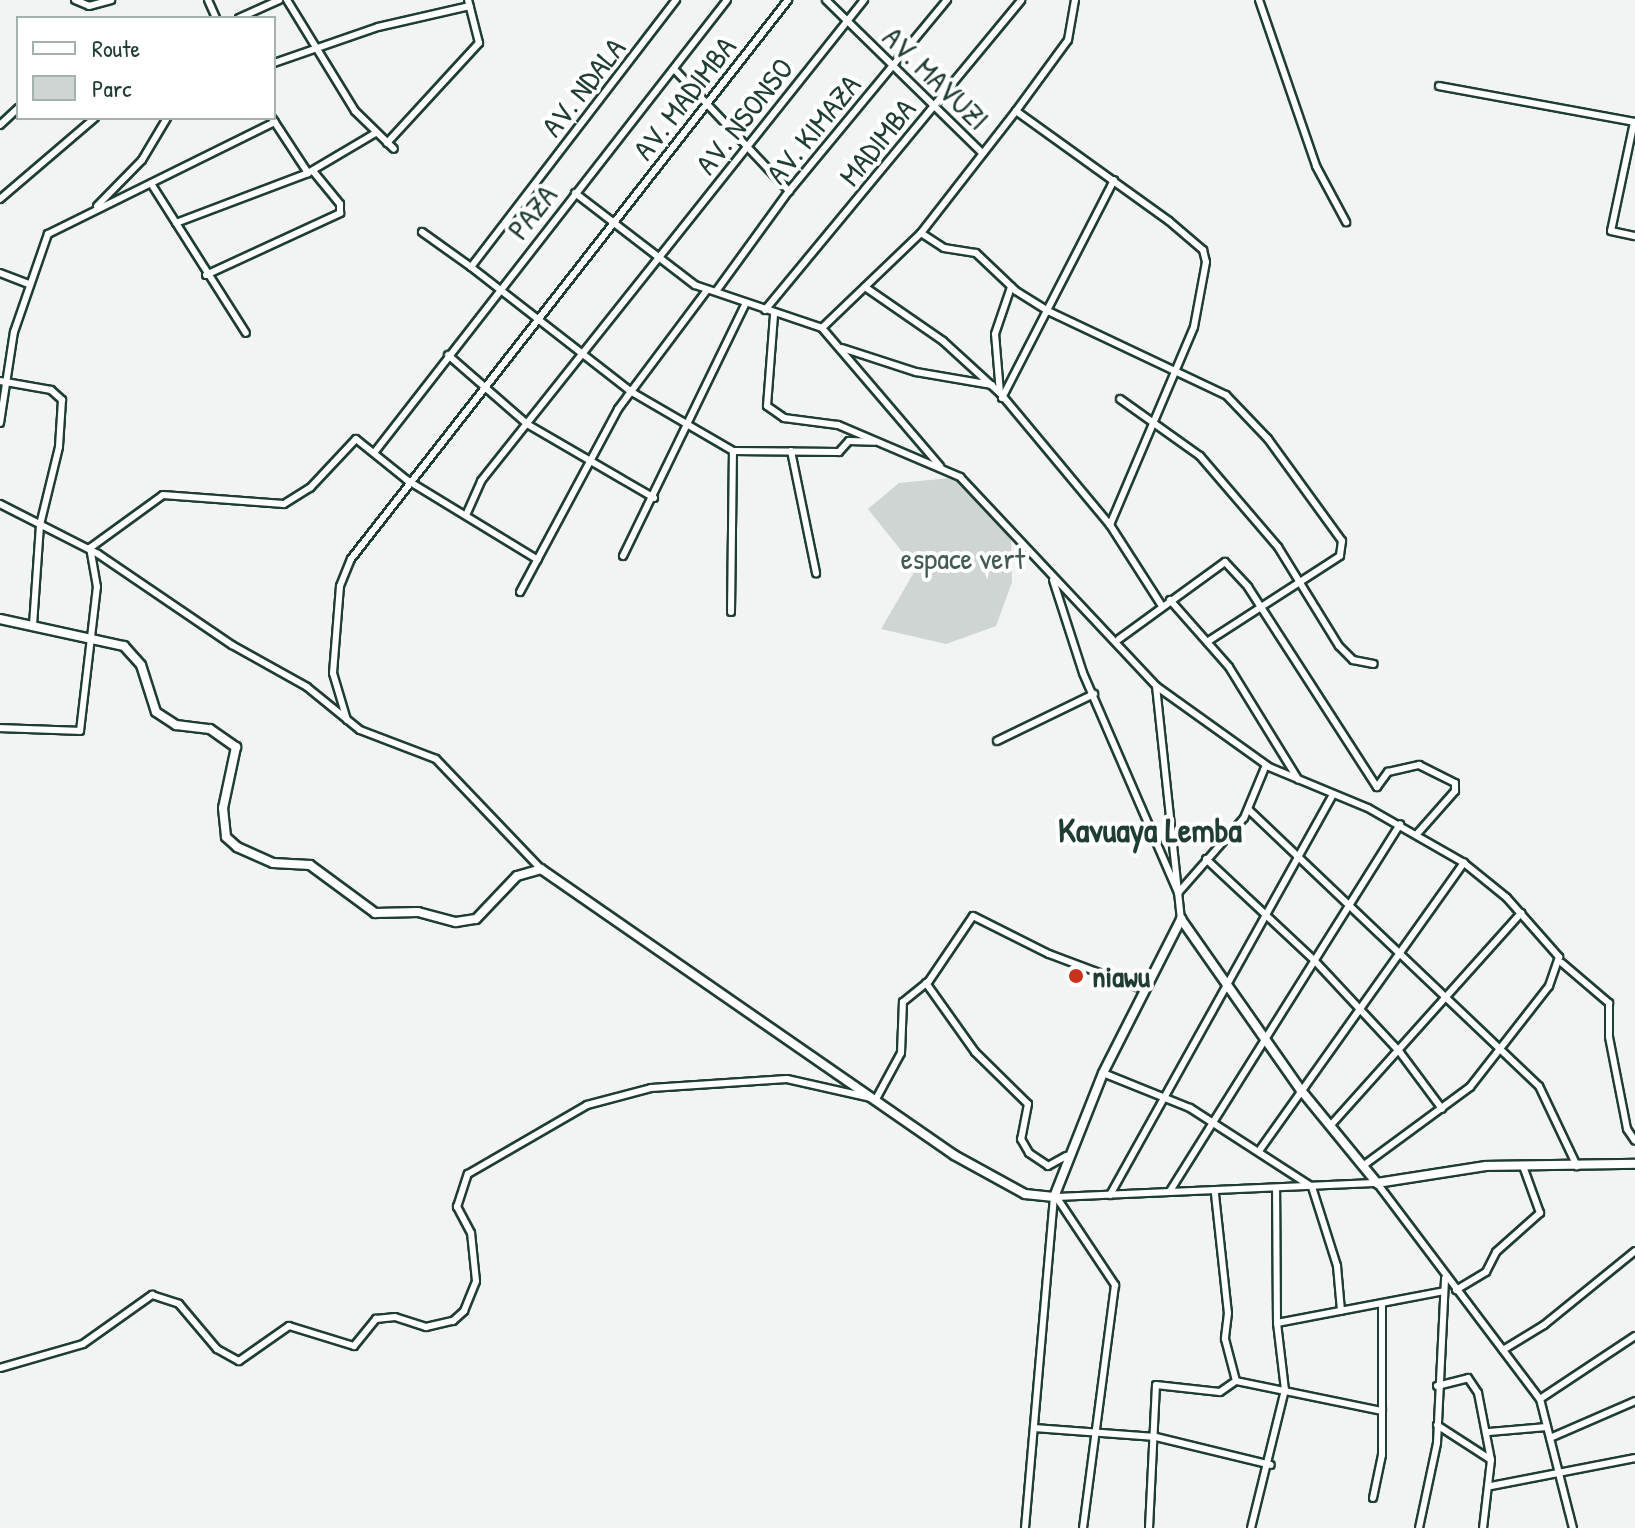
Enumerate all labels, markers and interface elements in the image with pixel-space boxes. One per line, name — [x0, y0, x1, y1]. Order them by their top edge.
legend — [16, 16, 276, 120]
street label: AV. MAVUZI — [876, 19, 996, 137]
street label: AV. MADIMBA — [625, 29, 743, 167]
street label: AV. NDALA — [533, 30, 633, 144]
text: Route — [92, 32, 140, 64]
street label: AV. NSONSO — [687, 51, 801, 181]
street label: AV. KIMAZA — [758, 67, 868, 191]
text: Parc — [92, 72, 132, 104]
street label: MADIMBA — [831, 91, 923, 193]
street label: PAZA — [500, 178, 564, 246]
park label: espace vert — [901, 540, 1025, 576]
district label: Kavuaya Lemba — [1058, 811, 1242, 851]
place label: niawu — [1092, 958, 1150, 994]
marker: niawu — [1067, 967, 1085, 985]

